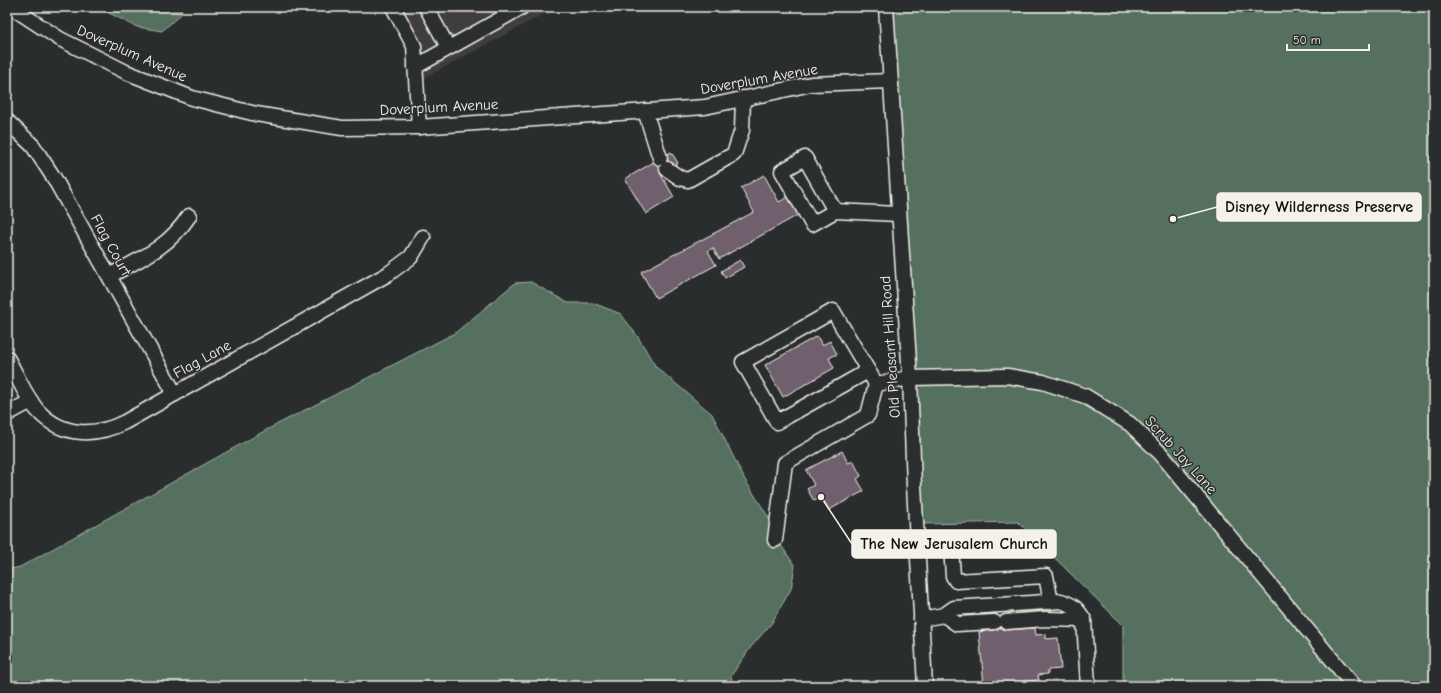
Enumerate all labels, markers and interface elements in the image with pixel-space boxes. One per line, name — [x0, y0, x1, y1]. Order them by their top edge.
street label: Doverplum Avenue — [74, 21, 190, 86]
scale bar — [1287, 26, 1369, 52]
text: 50 m — [1293, 33, 1321, 47]
street label: Doverplum Avenue — [699, 60, 819, 98]
street label: Doverplum Avenue — [379, 95, 499, 119]
callout: Disney Wilderness Preserve — [1217, 193, 1421, 221]
text: Disney Wilderness Preserve — [1225, 198, 1413, 216]
street label: Flag Court — [87, 211, 136, 280]
street label: Old Pleasant Hill Road — [876, 275, 904, 419]
street label: Flag Lane — [170, 336, 235, 382]
street label: Scrub Jay Lane — [1141, 412, 1221, 498]
callout: The New Jerusalem Church — [852, 530, 1056, 558]
text: The New Jerusalem Church — [860, 535, 1048, 553]

